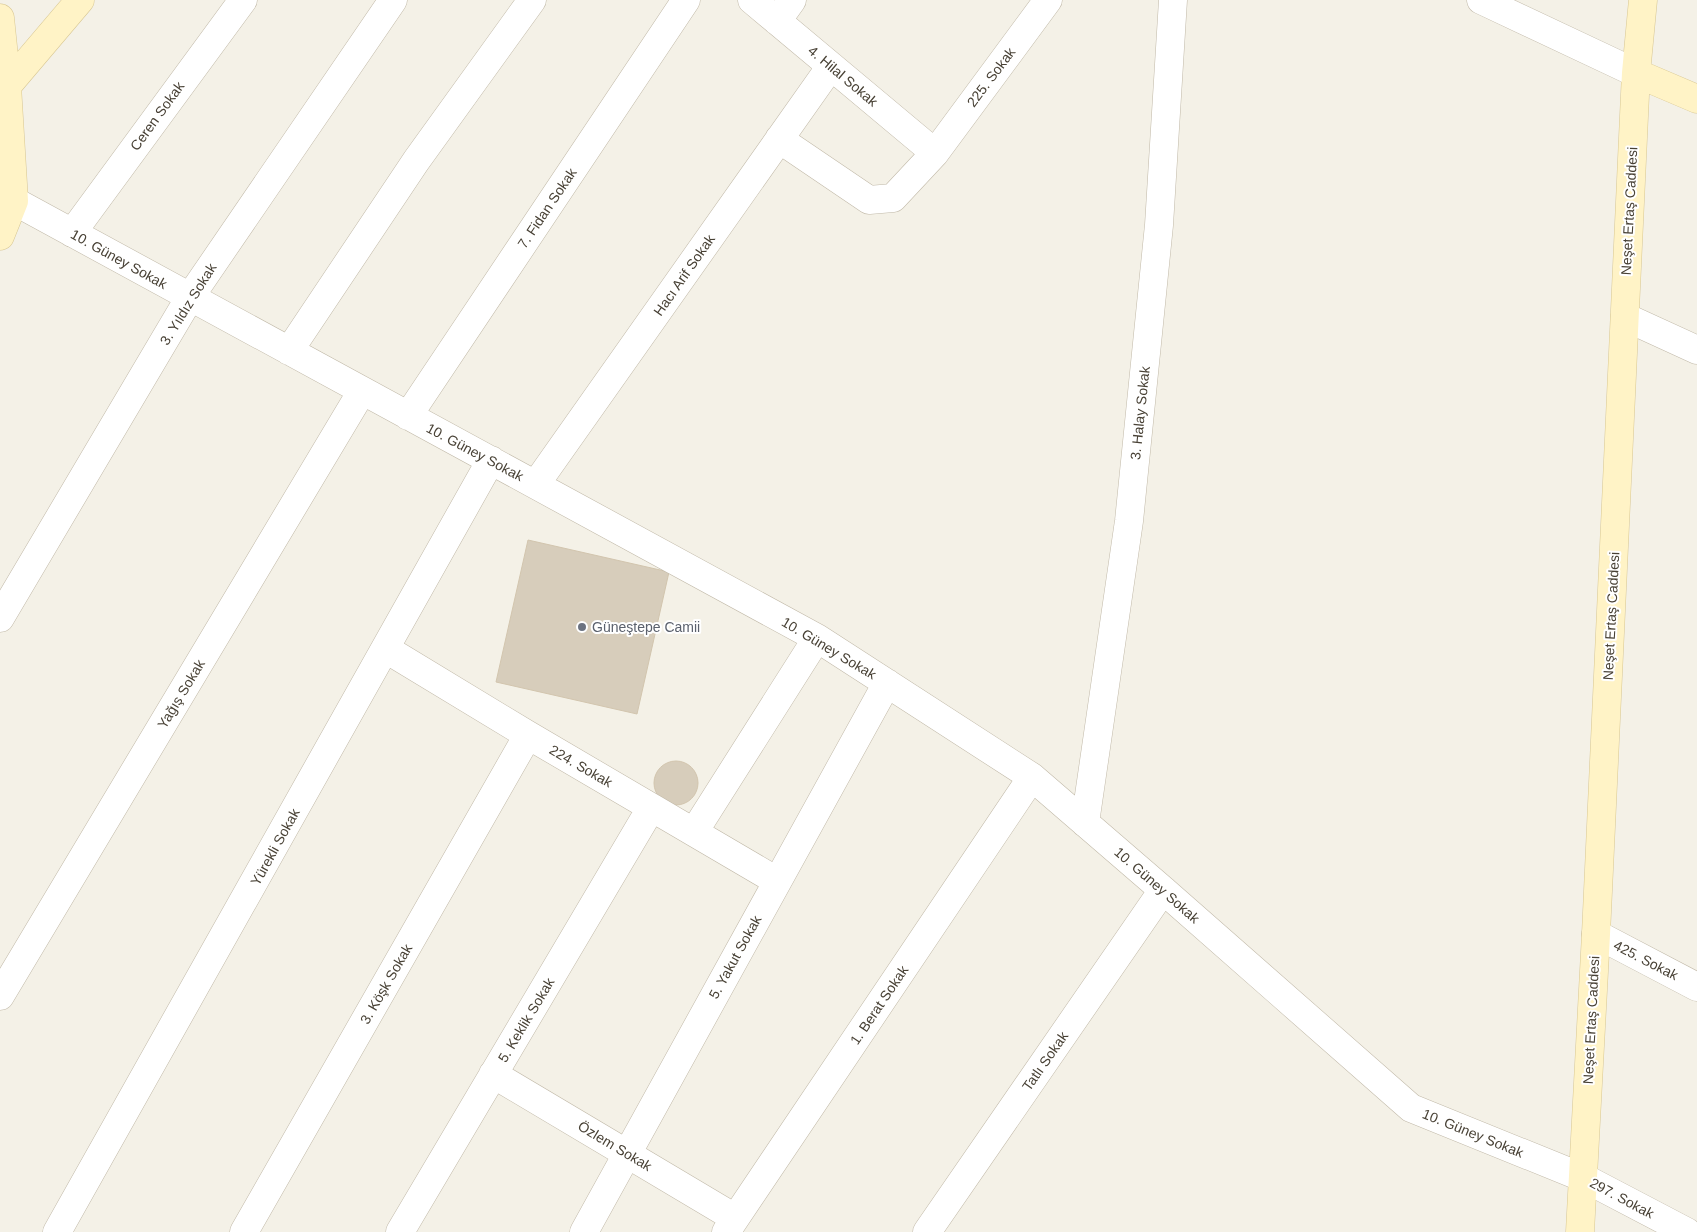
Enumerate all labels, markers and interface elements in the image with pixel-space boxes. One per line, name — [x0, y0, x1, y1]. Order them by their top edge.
street label: 4. Hilal Sokak — [805, 42, 882, 110]
street label: 225. Sokak — [964, 43, 1019, 110]
street label: Ceren Sokak — [127, 78, 188, 153]
street label: Neşet Ertaş Caddesi — [1618, 146, 1640, 276]
street label: 7. Fidan Sokak — [514, 164, 580, 251]
street label: 10. Güney Sokak — [68, 226, 171, 293]
street label: Hacı Arif Sokak — [650, 230, 719, 319]
street label: 3. Yıldız Sokak — [157, 259, 220, 348]
street label: 3. Halay Sokak — [1127, 364, 1153, 461]
street label: 10. Güney Sokak — [424, 420, 527, 485]
street label: Neşet Ertaş Caddesi — [1600, 551, 1622, 681]
street label: 10. Güney Sokak — [779, 613, 880, 683]
place label: Güneştepe Camii — [592, 619, 700, 635]
marker: Güneştepe Camii — [576, 621, 588, 633]
street label: Yağış Sokak — [154, 656, 208, 731]
street label: 224. Sokak — [547, 742, 616, 791]
street label: Yürekli Sokak — [247, 805, 303, 888]
street label: 10. Güney Sokak — [1111, 844, 1204, 927]
street label: 5. Yakut Sokak — [705, 912, 765, 1001]
street label: 425. Sokak — [1611, 937, 1682, 983]
street label: 3. Köşk Sokak — [357, 940, 416, 1027]
street label: Neşet Ertaş Caddesi — [1580, 955, 1602, 1085]
street label: 1. Berat Sokak — [847, 962, 912, 1048]
street label: 5. Keklik Sokak — [494, 974, 558, 1065]
street label: Tatlı Sokak — [1019, 1028, 1072, 1094]
street label: 10. Güney Sokak — [1420, 1105, 1527, 1161]
street label: Özlem Sokak — [575, 1117, 656, 1175]
street label: 297. Sokak — [1587, 1174, 1658, 1222]

